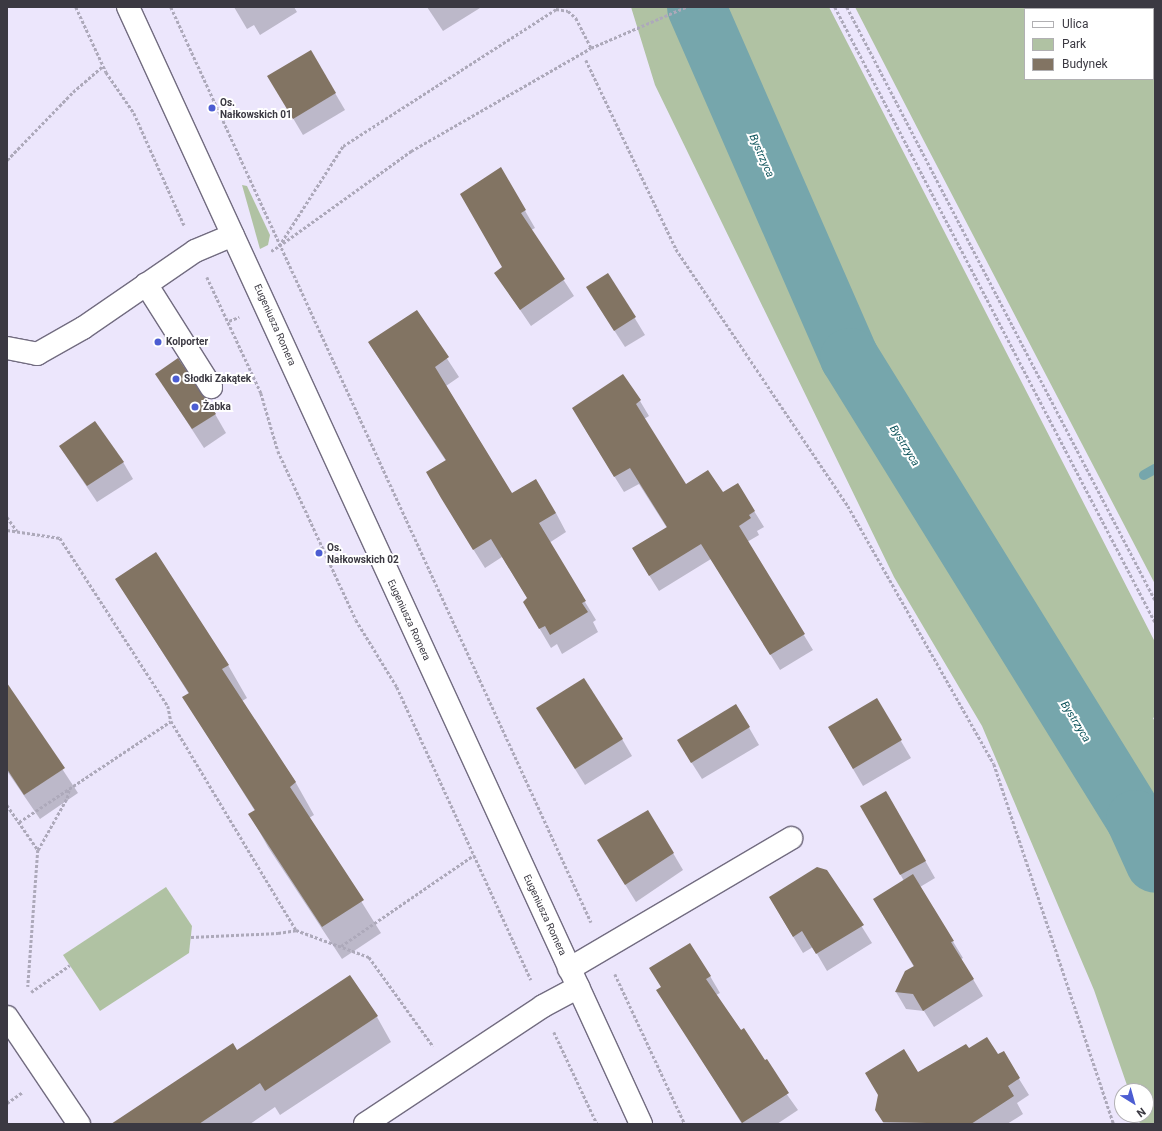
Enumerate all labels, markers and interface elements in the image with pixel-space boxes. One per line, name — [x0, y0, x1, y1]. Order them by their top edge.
legend — [1024, 8, 1154, 80]
text: Ulica — [1062, 17, 1088, 31]
text: Park — [1062, 37, 1086, 51]
text: Budynek — [1062, 57, 1108, 71]
place label: Os. Nałkowskich 01 — [220, 96, 292, 120]
marker: Os. Nałkowskich 01 — [207, 103, 217, 113]
water label: Bystrzyca — [746, 132, 776, 180]
street label: Eugeniusza Romera — [252, 282, 298, 368]
place label: Kolporter — [166, 336, 208, 348]
marker: Kolporter — [153, 337, 163, 347]
place label: Słodki Zakątek — [184, 373, 251, 385]
marker: Słodki Zakątek — [171, 374, 181, 384]
place label: Żabka — [203, 401, 231, 413]
marker: Żabka — [190, 402, 200, 412]
water label: Bystrzyca — [886, 423, 922, 469]
place label: Os. Nałkowskich 02 — [327, 541, 399, 564]
marker: Os. Nałkowskich 02 — [314, 548, 324, 558]
street label: Eugeniusza Romera — [385, 578, 433, 662]
water label: Bystrzyca — [1057, 699, 1093, 745]
street label: Eugeniusza Romera — [521, 873, 569, 957]
north arrow — [1114, 1083, 1154, 1123]
text: N — [1134, 1105, 1148, 1120]

